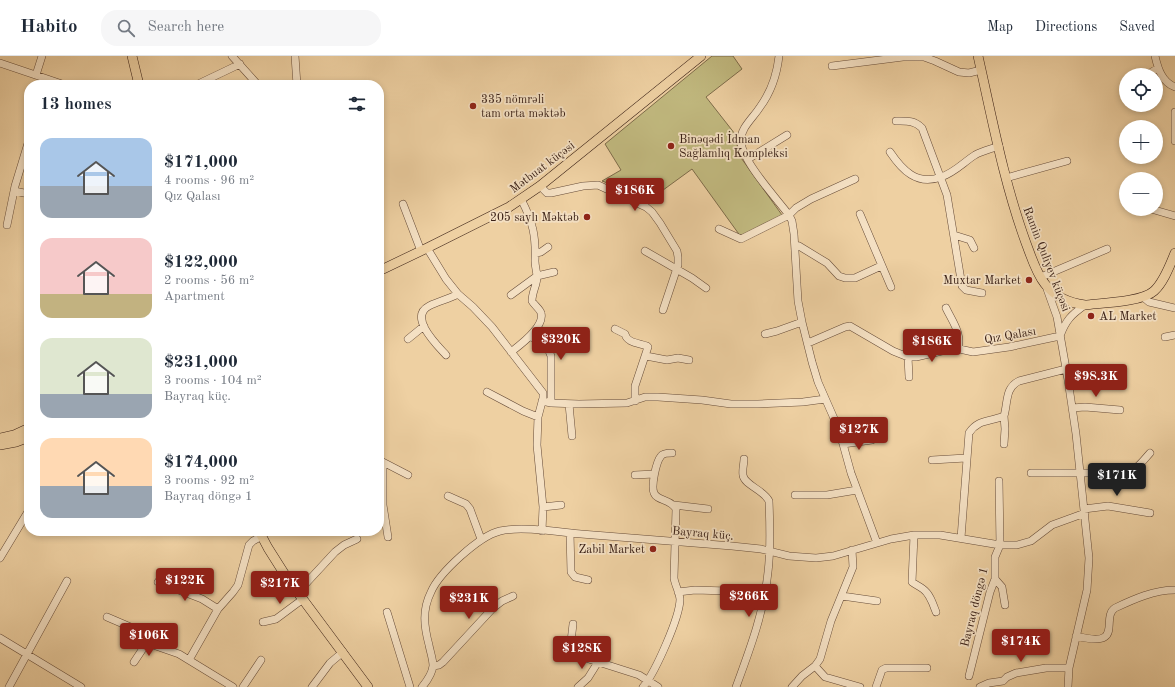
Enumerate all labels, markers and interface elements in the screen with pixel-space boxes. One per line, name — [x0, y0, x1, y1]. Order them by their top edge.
search box — [101, 10, 381, 46]
icon: search — [115, 17, 137, 39]
text: Habito — [20, 18, 77, 37]
text: Search here — [147, 20, 224, 35]
text: Map — [987, 20, 1013, 34]
text: Directions — [1035, 20, 1097, 34]
text: Saved — [1119, 20, 1155, 34]
map controls — [1119, 68, 1163, 216]
button: locate — [1119, 68, 1163, 112]
icon: filters — [346, 93, 368, 115]
place label: 335 nömrəli tam orta məktəb — [481, 93, 566, 120]
text: 13 homes — [40, 96, 112, 113]
marker: 335 nömrəli tam orta məktəb — [468, 101, 478, 111]
button: + — [1119, 120, 1163, 164]
place label: Binəqədi İdman Sağlamlıq Kompleksi — [679, 130, 788, 160]
street label: Mətbuat küçəsi — [508, 140, 577, 196]
marker: Binəqədi İdman Sağlamlıq Kompleksi — [666, 141, 676, 151]
icon: home — [72, 154, 120, 202]
text: $171,000 — [164, 154, 238, 171]
button: − — [1119, 172, 1163, 216]
text: 4 rooms · 96 m² — [164, 174, 254, 187]
pin: $186K — [607, 178, 663, 212]
text: $186K — [615, 184, 655, 197]
text: Qız Qalası — [164, 190, 221, 203]
street label: Ramin Quliyev küçəsi — [1021, 205, 1072, 313]
place label: 205 saylı Məktəb — [490, 211, 579, 224]
marker: 205 saylı Məktəb — [582, 212, 592, 222]
icon: home — [72, 254, 120, 302]
text: $122,000 — [164, 254, 238, 271]
text: 2 rooms · 56 m² — [164, 274, 254, 287]
place label: Muxtar Market — [943, 275, 1021, 287]
marker: Muxtar Market — [1024, 275, 1034, 285]
text: Apartment — [164, 290, 225, 303]
marker: AL Market — [1086, 311, 1096, 321]
place label: AL Market — [1099, 311, 1156, 323]
street label: Qız Qalası — [983, 326, 1037, 346]
pin: $320K — [533, 327, 589, 361]
pin: $186K — [904, 329, 960, 363]
text: $320K — [541, 333, 581, 346]
text: $186K — [912, 335, 952, 348]
icon: home — [72, 354, 120, 402]
text: $231,000 — [164, 354, 238, 371]
pin: $98.3K — [1063, 364, 1129, 398]
text: $98.3K — [1074, 370, 1118, 383]
text: 3 rooms · 104 m² — [164, 374, 262, 387]
text: Bayraq küç. — [164, 390, 231, 403]
pin: $127K — [831, 417, 887, 451]
text: $127K — [839, 423, 879, 436]
icon: home — [72, 454, 120, 502]
text: $174,000 — [164, 454, 238, 471]
pin: $171K — [1089, 463, 1145, 497]
text: $171K — [1097, 469, 1137, 482]
text: 3 rooms · 92 m² — [164, 474, 254, 487]
text: Bayraq döngə 1 — [164, 490, 252, 503]
street label: Bayraq küç. — [672, 525, 734, 543]
place label: Zabil Market — [578, 544, 645, 556]
marker: Zabil Market — [648, 544, 658, 554]
street label: Bayraq döngə 1 — [959, 566, 991, 648]
pin: $122K — [157, 568, 213, 602]
pin: $217K — [252, 571, 308, 605]
text: $122K — [165, 574, 205, 587]
text: $217K — [260, 577, 300, 590]
pin: $266K — [721, 584, 777, 618]
pin: $231K — [441, 586, 497, 620]
text: $266K — [729, 590, 769, 603]
text: $231K — [449, 592, 489, 605]
pin: $106K — [121, 623, 177, 657]
text: $106K — [129, 629, 169, 642]
pin: $174K — [993, 629, 1049, 663]
text: $174K — [1001, 635, 1041, 648]
pin: $128K — [554, 636, 610, 670]
text: $128K — [562, 642, 602, 655]

